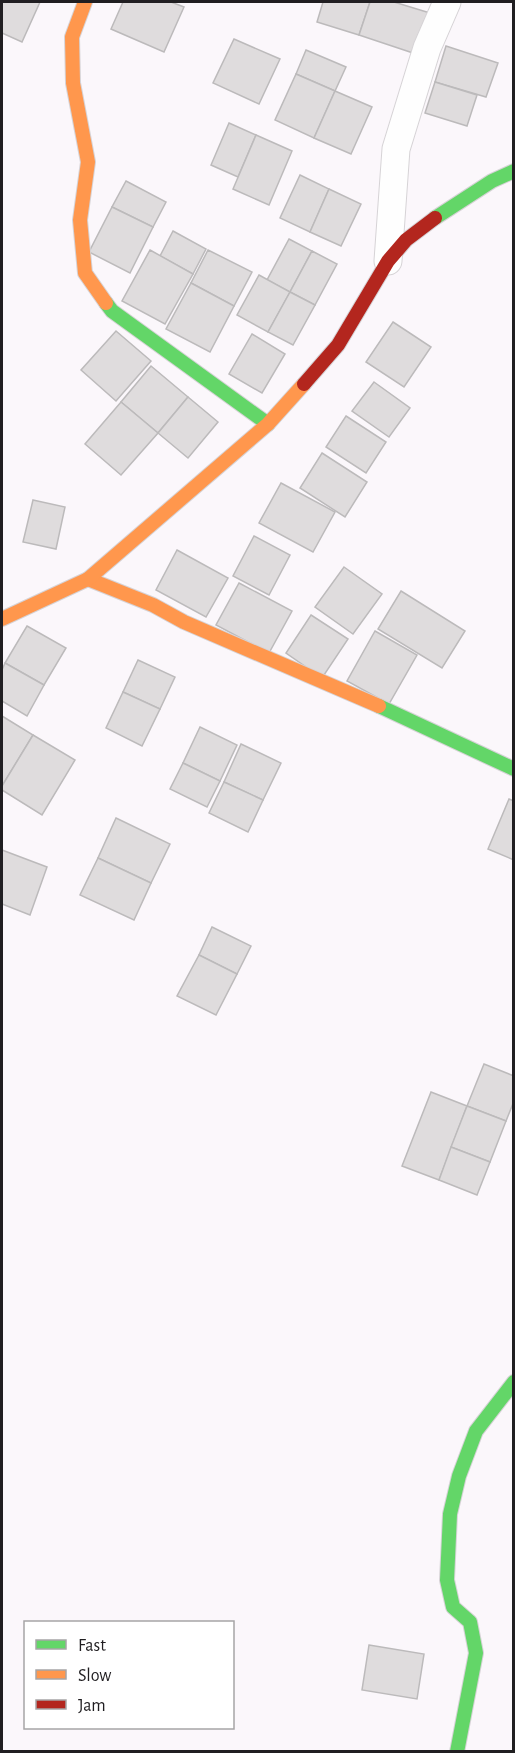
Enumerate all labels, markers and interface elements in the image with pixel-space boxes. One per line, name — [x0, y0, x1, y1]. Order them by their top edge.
legend — [24, 1621, 234, 1729]
text: Fast — [78, 1637, 106, 1655]
text: Slow — [78, 1667, 111, 1685]
text: Jam — [78, 1697, 106, 1715]

